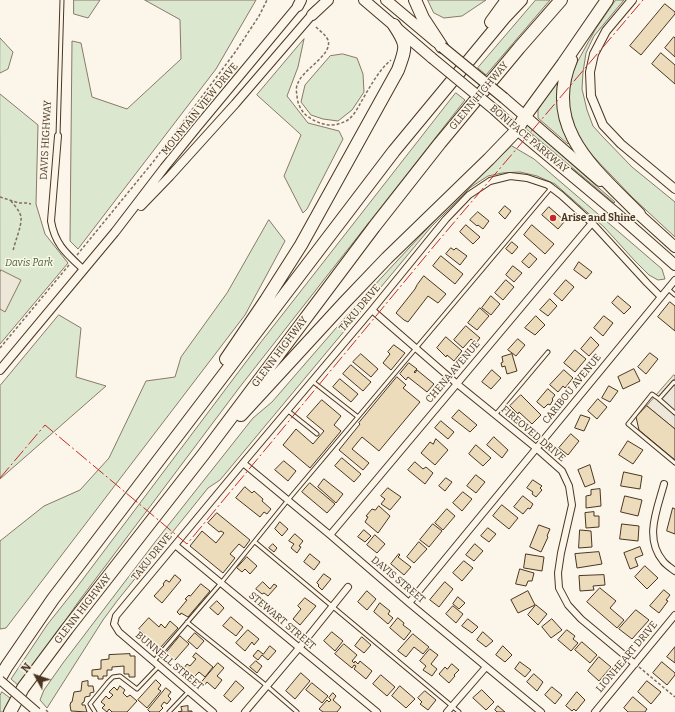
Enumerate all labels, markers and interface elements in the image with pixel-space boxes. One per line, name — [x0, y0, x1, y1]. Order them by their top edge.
street label: GLENN HIGHWAY — [447, 59, 511, 133]
street label: MOUNTAIN VIEW DRIVE — [159, 61, 241, 157]
street label: DAVIS HIGHWAY — [38, 100, 54, 180]
street label: BONIFACE PARKWAY — [487, 103, 571, 175]
place label: Arise and Shine — [561, 212, 635, 224]
marker: Arise and Shine — [548, 213, 558, 223]
park label: Davis Park — [5, 257, 53, 269]
street label: TAKU DRIVE — [337, 282, 383, 334]
street label: GLENN HIGHWAY — [249, 314, 311, 390]
street label: CHENA AVENUE — [423, 338, 483, 406]
street label: CARIBOU AVENUE — [540, 352, 604, 426]
street label: FIREOVED DRIVE — [498, 404, 568, 464]
street label: TAKU DRIVE — [129, 531, 175, 583]
street label: DAVIS STREET — [369, 554, 427, 606]
street label: GLENN HIGHWAY — [52, 572, 114, 646]
street label: STEWART STREET — [246, 590, 318, 652]
street label: LIONHEART DRIVE — [594, 619, 660, 695]
street label: BUNNELL STREET — [133, 629, 205, 693]
north arrow — [16, 656, 56, 696]
text: N — [19, 661, 34, 675]

